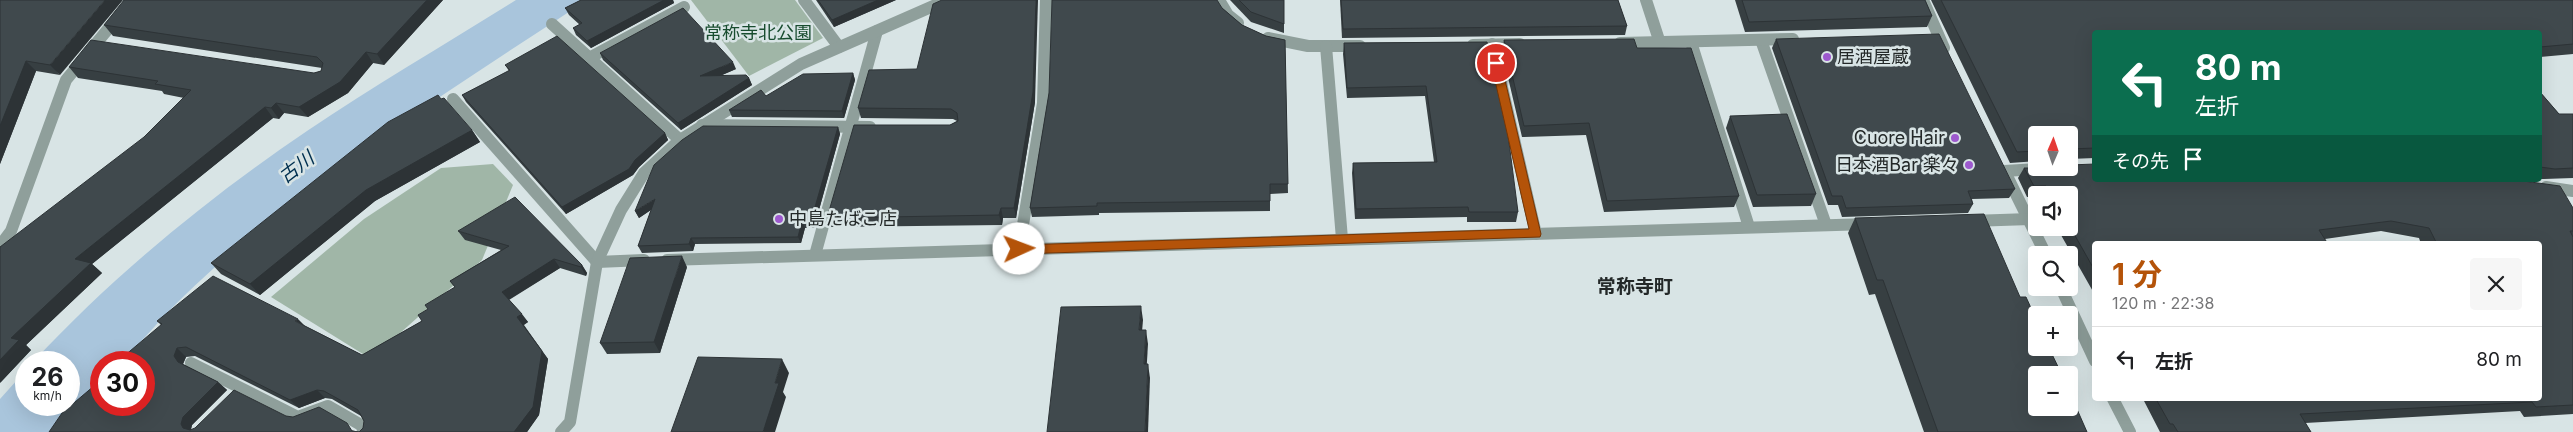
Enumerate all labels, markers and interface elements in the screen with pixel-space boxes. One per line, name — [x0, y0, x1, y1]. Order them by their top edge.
park label: 常称寺北公園 — [704, 22, 812, 43]
pin — [1475, 42, 1517, 84]
place label: 居酒屋蔵 — [1837, 46, 1909, 67]
text: 80 m — [2195, 46, 2282, 88]
icon: arrive — [1482, 49, 1510, 77]
icon: left — [2112, 50, 2177, 115]
marker: 居酒屋蔵 — [1821, 51, 1833, 63]
text: 左折 — [2195, 93, 2239, 119]
north arrow — [2028, 126, 2078, 176]
map controls — [2028, 126, 2078, 416]
place label: Cuore Hair — [1854, 127, 1945, 148]
marker: Cuore Hair — [1949, 132, 1961, 144]
icon: arrive — [2179, 145, 2207, 173]
water label: 古川 — [274, 146, 320, 188]
text: その先 — [2112, 150, 2169, 173]
place label: 日本酒Bar 楽々 — [1835, 154, 1959, 175]
marker: 日本酒Bar 楽々 — [1963, 159, 1975, 171]
button: sound — [2028, 186, 2078, 236]
place label: 中島たばこ店 — [789, 208, 897, 229]
marker: 中島たばこ店 — [773, 213, 785, 225]
position arrow — [992, 222, 1044, 274]
button: search — [2028, 246, 2078, 296]
text: 1 分 — [2112, 256, 2162, 292]
button: close — [2470, 258, 2522, 310]
district label: 常称寺町 — [1597, 275, 1673, 298]
text: 120 m · 22:38 — [2112, 293, 2214, 313]
button: + — [2028, 306, 2078, 356]
icon: left — [2112, 345, 2140, 373]
text: 80 m — [2476, 348, 2522, 371]
text: 左折 — [2155, 350, 2193, 373]
speed limit sign: 30 — [90, 351, 155, 416]
text: 26 — [32, 362, 63, 392]
button: − — [2028, 366, 2078, 416]
text: km/h — [33, 388, 62, 403]

